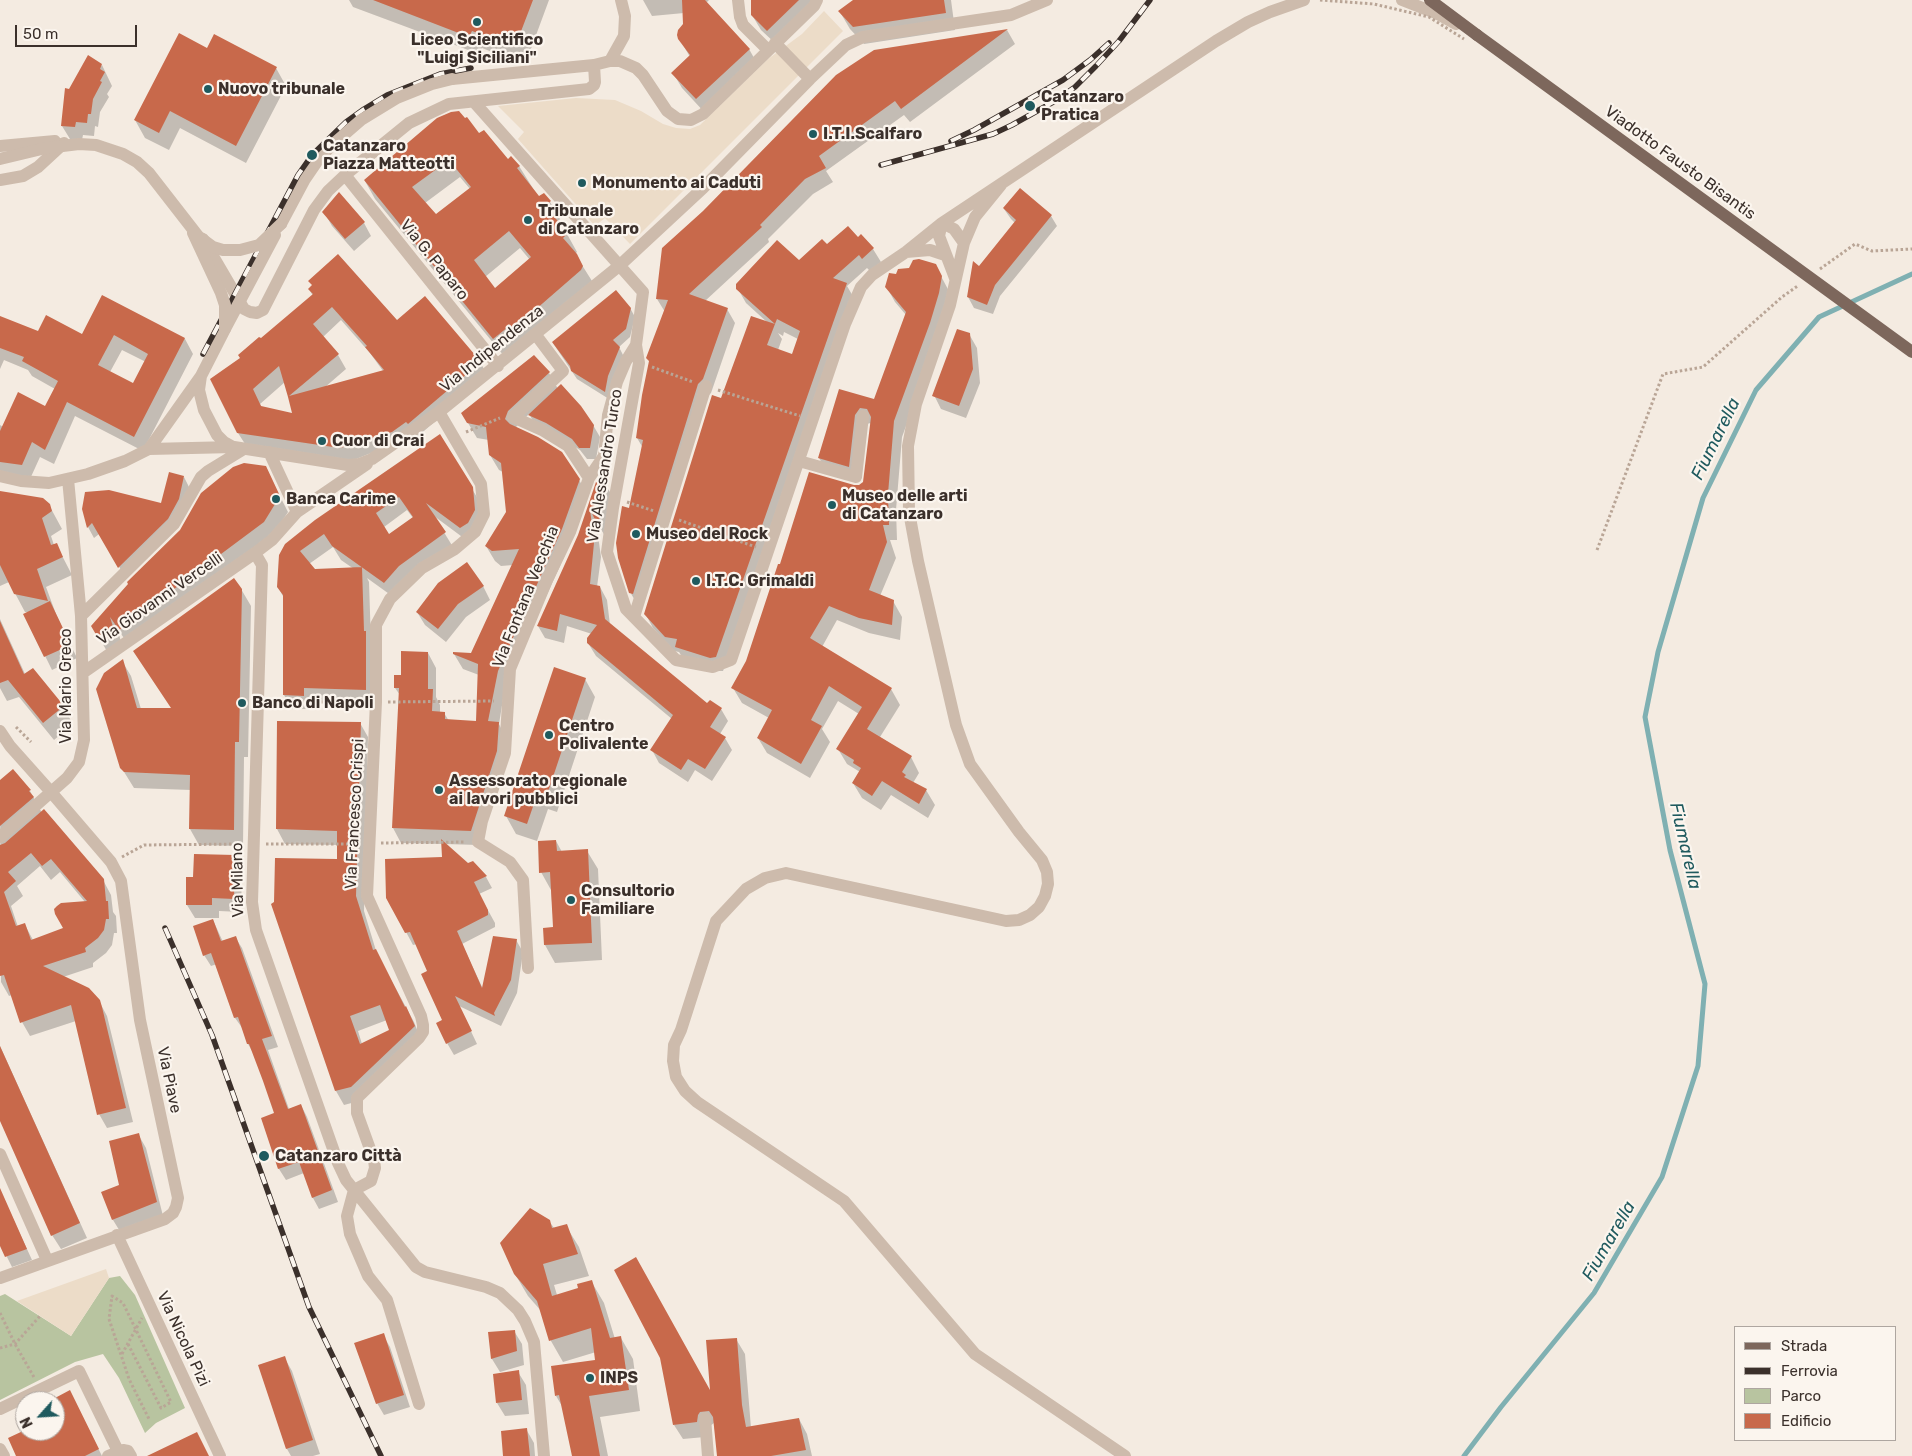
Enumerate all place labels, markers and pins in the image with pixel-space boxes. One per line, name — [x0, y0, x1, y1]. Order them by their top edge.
marker: Liceo Scientifico "Luigi Siciliani" — [471, 16, 483, 28]
place label: Liceo Scientifico "Luigi Siciliani" — [411, 30, 543, 68]
place label: Nuovo tribunale — [218, 79, 345, 99]
marker: Nuovo tribunale — [202, 83, 214, 95]
place label: Catanzaro Pratica — [1041, 87, 1124, 125]
marker: Catanzaro Pratica — [1023, 99, 1037, 113]
place label: I.T.I.Scalfaro — [823, 124, 922, 144]
marker: I.T.I.Scalfaro — [807, 128, 819, 140]
place label: Catanzaro Piazza Matteotti — [323, 136, 455, 174]
marker: Catanzaro Piazza Matteotti — [305, 148, 319, 162]
place label: Monumento ai Caduti — [592, 173, 761, 193]
marker: Monumento ai Caduti — [576, 177, 588, 189]
place label: Tribunale di Catanzaro — [538, 201, 639, 239]
marker: Tribunale di Catanzaro — [522, 214, 534, 226]
place label: Cuor di Crai — [332, 431, 424, 451]
marker: Cuor di Crai — [316, 435, 328, 447]
place label: Museo delle arti di Catanzaro — [842, 486, 967, 524]
place label: Banca Carime — [286, 489, 396, 509]
marker: Banca Carime — [270, 493, 282, 505]
marker: Museo delle arti di Catanzaro — [826, 499, 838, 511]
place label: Museo del Rock — [646, 524, 768, 544]
marker: Museo del Rock — [630, 528, 642, 540]
place label: I.T.C. Grimaldi — [706, 571, 814, 591]
marker: I.T.C. Grimaldi — [690, 575, 702, 587]
place label: Banco di Napoli — [252, 693, 374, 713]
marker: Banco di Napoli — [236, 697, 248, 709]
place label: Centro Polivalente — [559, 716, 648, 754]
marker: Centro Polivalente — [543, 729, 555, 741]
place label: Assessorato regionale ai lavori pubblici — [449, 771, 627, 809]
marker: Assessorato regionale ai lavori pubblici — [433, 784, 445, 796]
place label: Consultorio Familiare — [581, 881, 675, 919]
marker: Consultorio Familiare — [565, 894, 577, 906]
place label: Catanzaro Città — [275, 1146, 402, 1166]
marker: Catanzaro Città — [257, 1149, 271, 1163]
place label: INPS — [600, 1368, 638, 1388]
marker: INPS — [584, 1372, 596, 1384]

